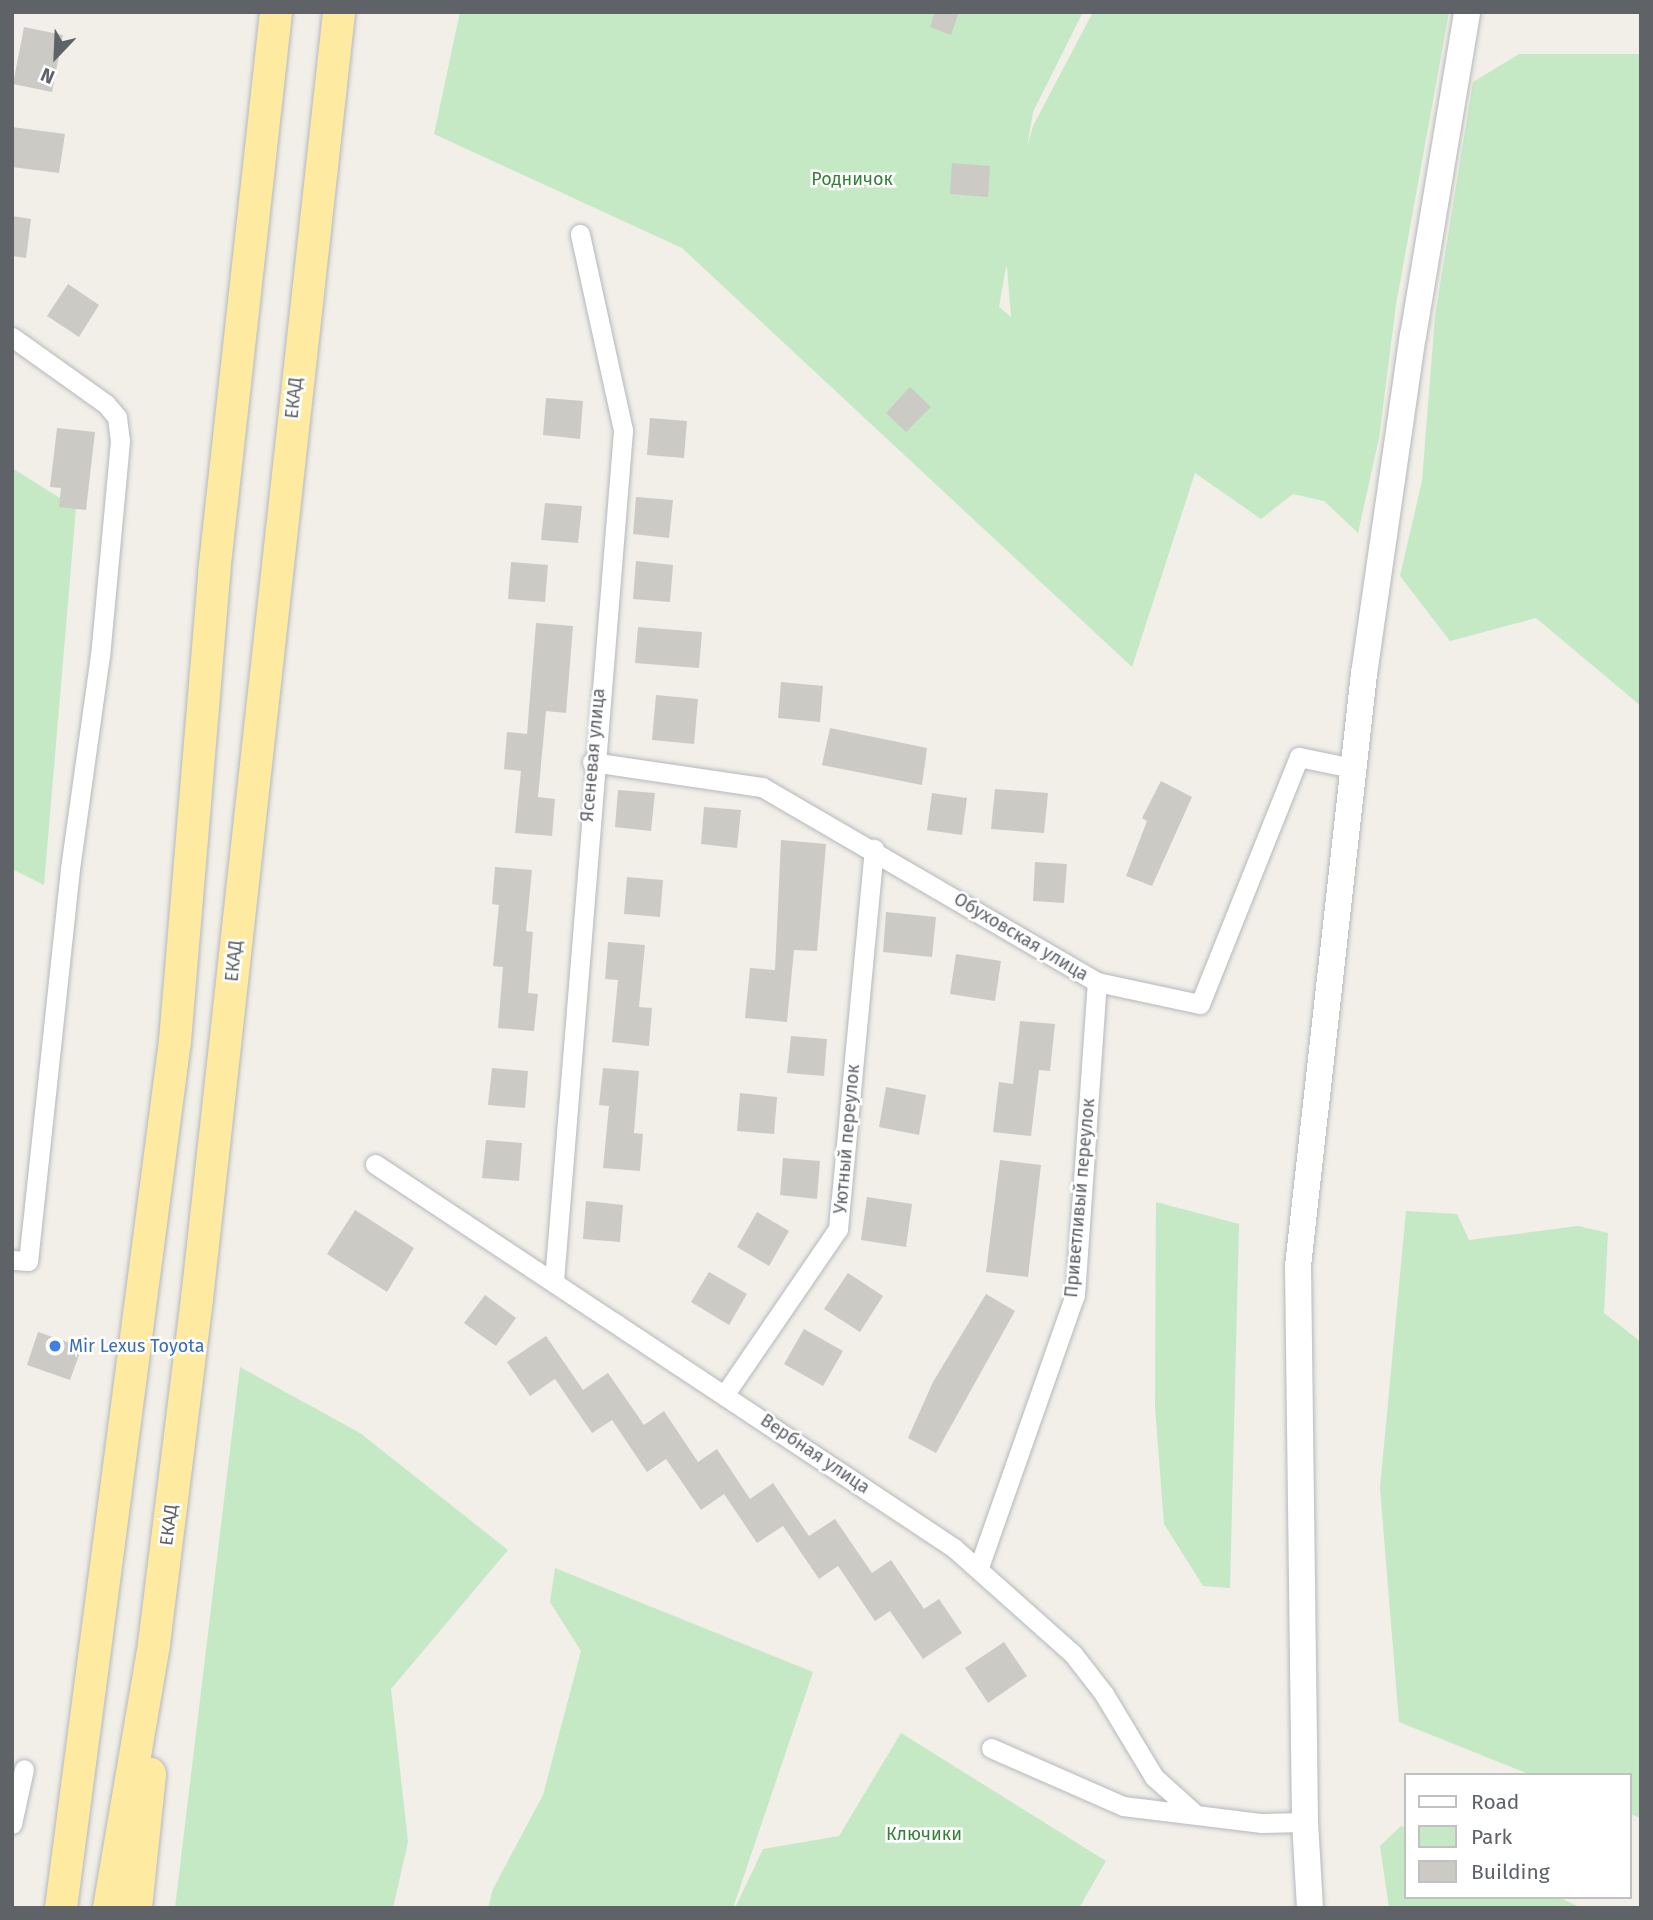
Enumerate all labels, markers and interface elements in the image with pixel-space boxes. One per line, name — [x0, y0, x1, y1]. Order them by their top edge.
north arrow — [21, 21, 91, 91]
text: N — [37, 63, 58, 89]
park label: Родничок — [811, 168, 893, 190]
street label: ЕКАД — [281, 376, 307, 420]
street label: Ясеневая улица — [576, 687, 610, 823]
street label: Обуховская улица — [950, 888, 1092, 986]
street label: ЕКАД — [221, 939, 247, 983]
street label: Уютный переулок — [830, 1063, 864, 1215]
street label: Приветливый переулок — [1061, 1097, 1099, 1299]
place label: Mir Lexus Toyota — [69, 1335, 204, 1357]
marker: Mir Lexus Toyota — [47, 1338, 63, 1354]
street label: Вербная улица — [756, 1409, 874, 1499]
street label: ЕКАД — [156, 1503, 182, 1547]
legend — [1404, 1773, 1632, 1899]
text: Road — [1471, 1789, 1519, 1815]
park label: Ключики — [886, 1823, 962, 1845]
text: Park — [1471, 1824, 1512, 1850]
text: Building — [1471, 1859, 1550, 1885]

